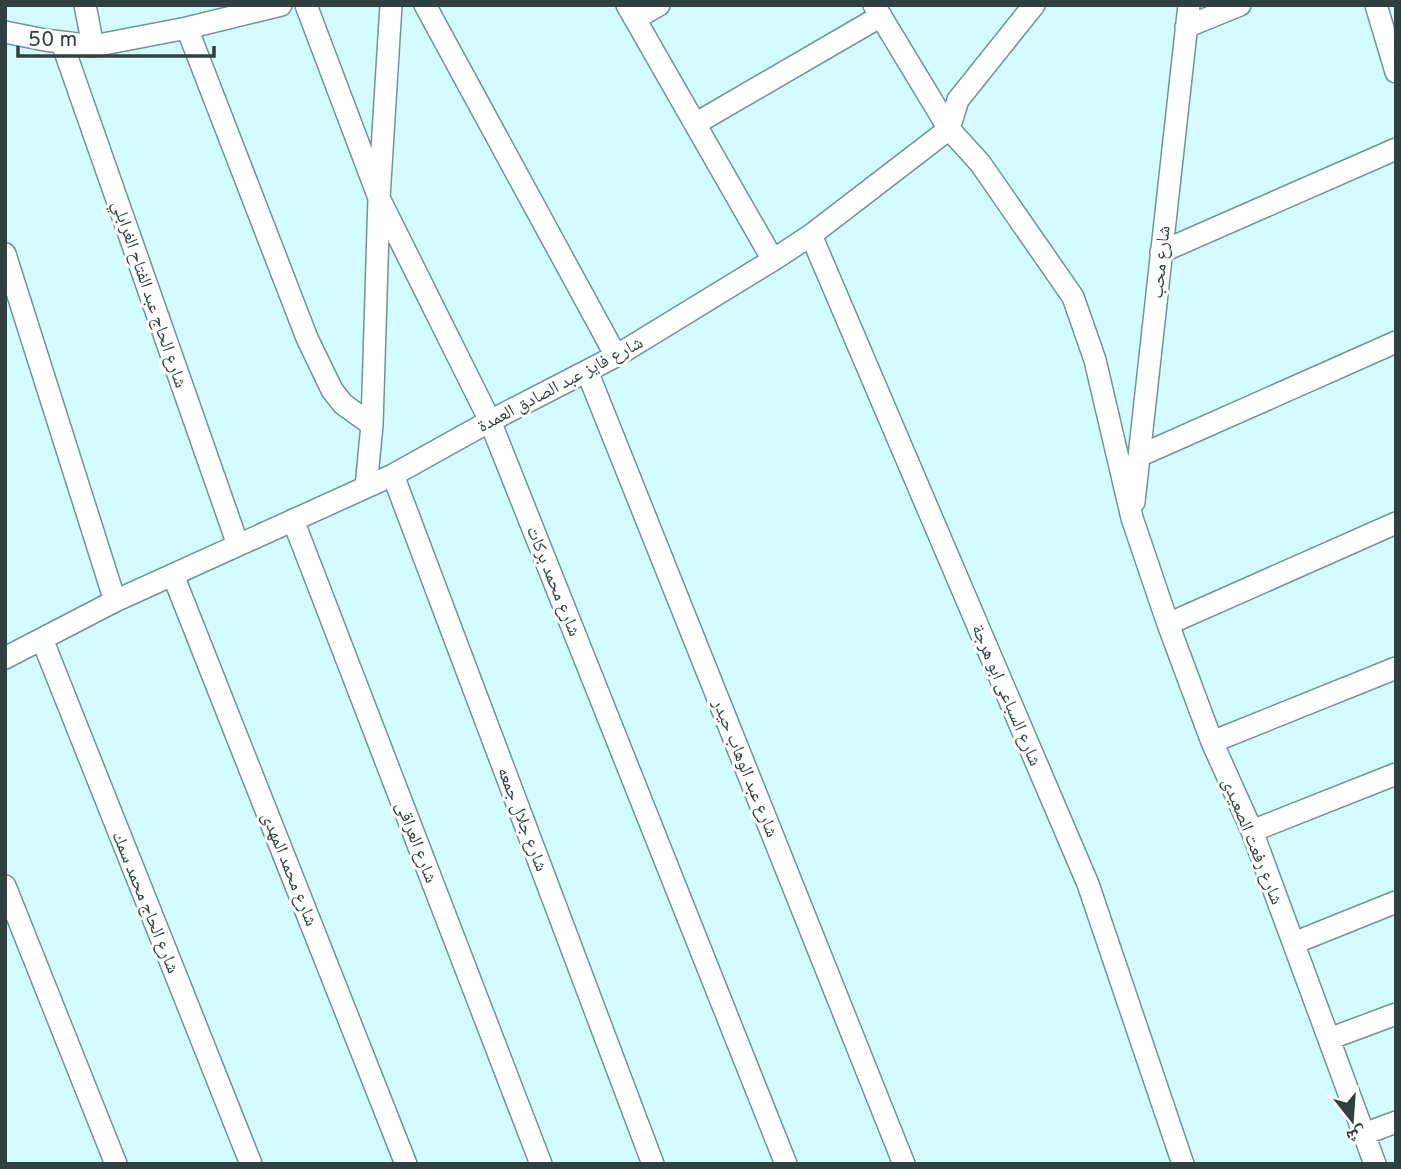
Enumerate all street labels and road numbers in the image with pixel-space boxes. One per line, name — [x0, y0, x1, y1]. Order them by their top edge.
street label: شارع الحاج عبد الفتاح الغرابلي — [104, 198, 191, 392]
street label: شارع محب — [1146, 224, 1177, 300]
street label: شارع فايز عبد الصادق العمدة — [474, 332, 647, 439]
street label: شارع محمد بركات — [520, 523, 585, 640]
street label: شارع السباعى ابو هرجة — [965, 621, 1046, 770]
street label: شارع عبد الوهاب حيدر — [706, 695, 783, 841]
street label: شارع جلال جمعه — [491, 764, 552, 875]
street label: شارع رفعت الصعيدى — [1216, 775, 1288, 908]
street label: شارع العراقى — [390, 799, 442, 887]
street label: شارع محمد المهدى — [255, 809, 322, 930]
street label: شارع الحاج محمد سمك — [106, 828, 184, 977]

